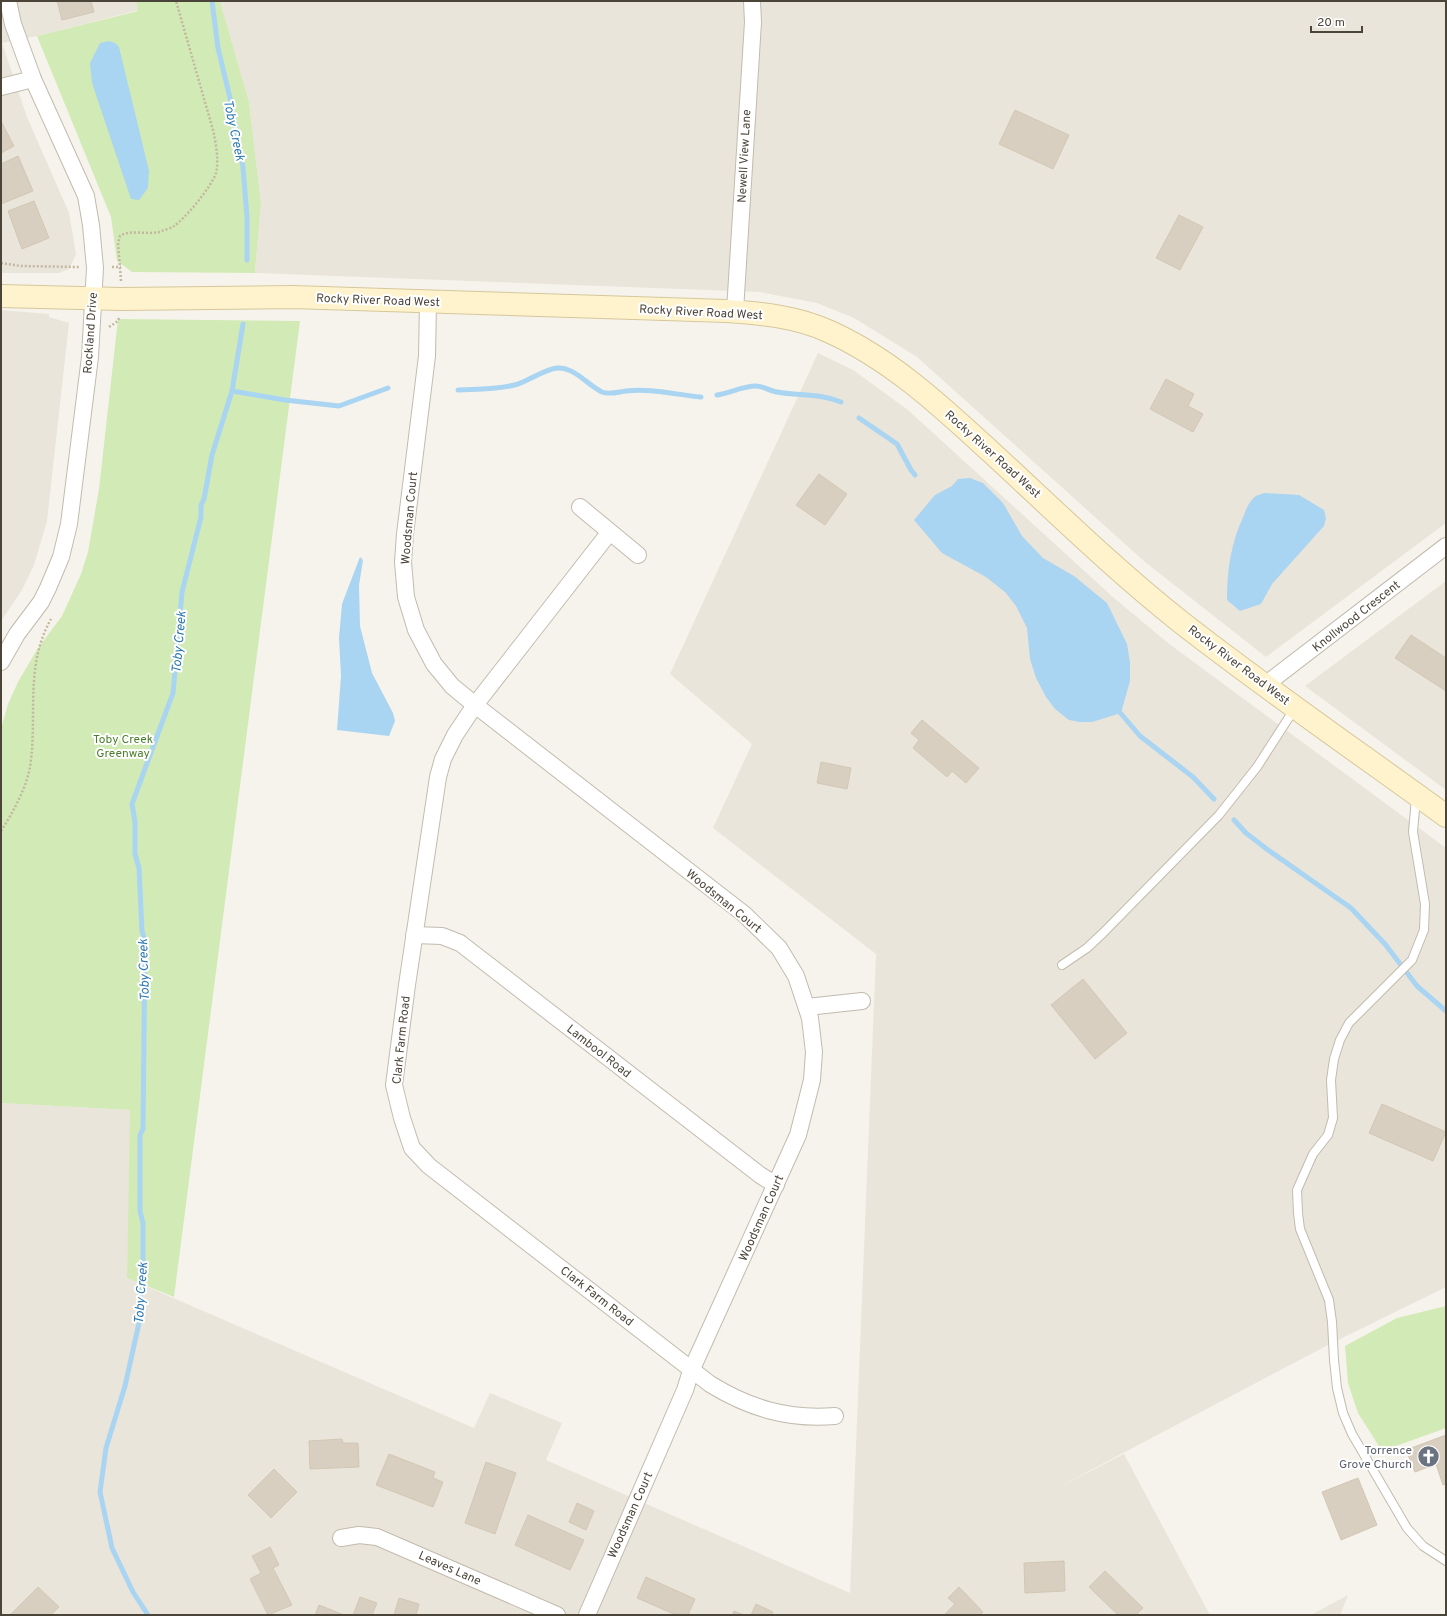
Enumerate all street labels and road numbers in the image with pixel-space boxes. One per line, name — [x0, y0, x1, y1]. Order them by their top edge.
street label: Newell View Lane — [735, 109, 755, 203]
street label: Rocky River Road West — [316, 291, 440, 311]
street label: Rockland Drive — [80, 292, 102, 374]
street label: Rocky River Road West — [639, 302, 763, 324]
street label: Rocky River Road West — [941, 407, 1044, 502]
street label: Woodsman Court — [398, 471, 422, 565]
street label: Knollwood Crescent — [1309, 577, 1404, 656]
street label: Rocky River Road West — [1184, 622, 1293, 709]
street label: Woodsman Court — [682, 866, 765, 937]
street label: Clark Farm Road — [389, 995, 415, 1085]
street label: Lambool Road — [563, 1022, 634, 1082]
street label: Woodsman Court — [736, 1173, 788, 1264]
street label: Clark Farm Road — [556, 1263, 636, 1330]
street label: Woodsman Court — [605, 1470, 657, 1561]
street label: Leaves Lane — [416, 1548, 483, 1590]

